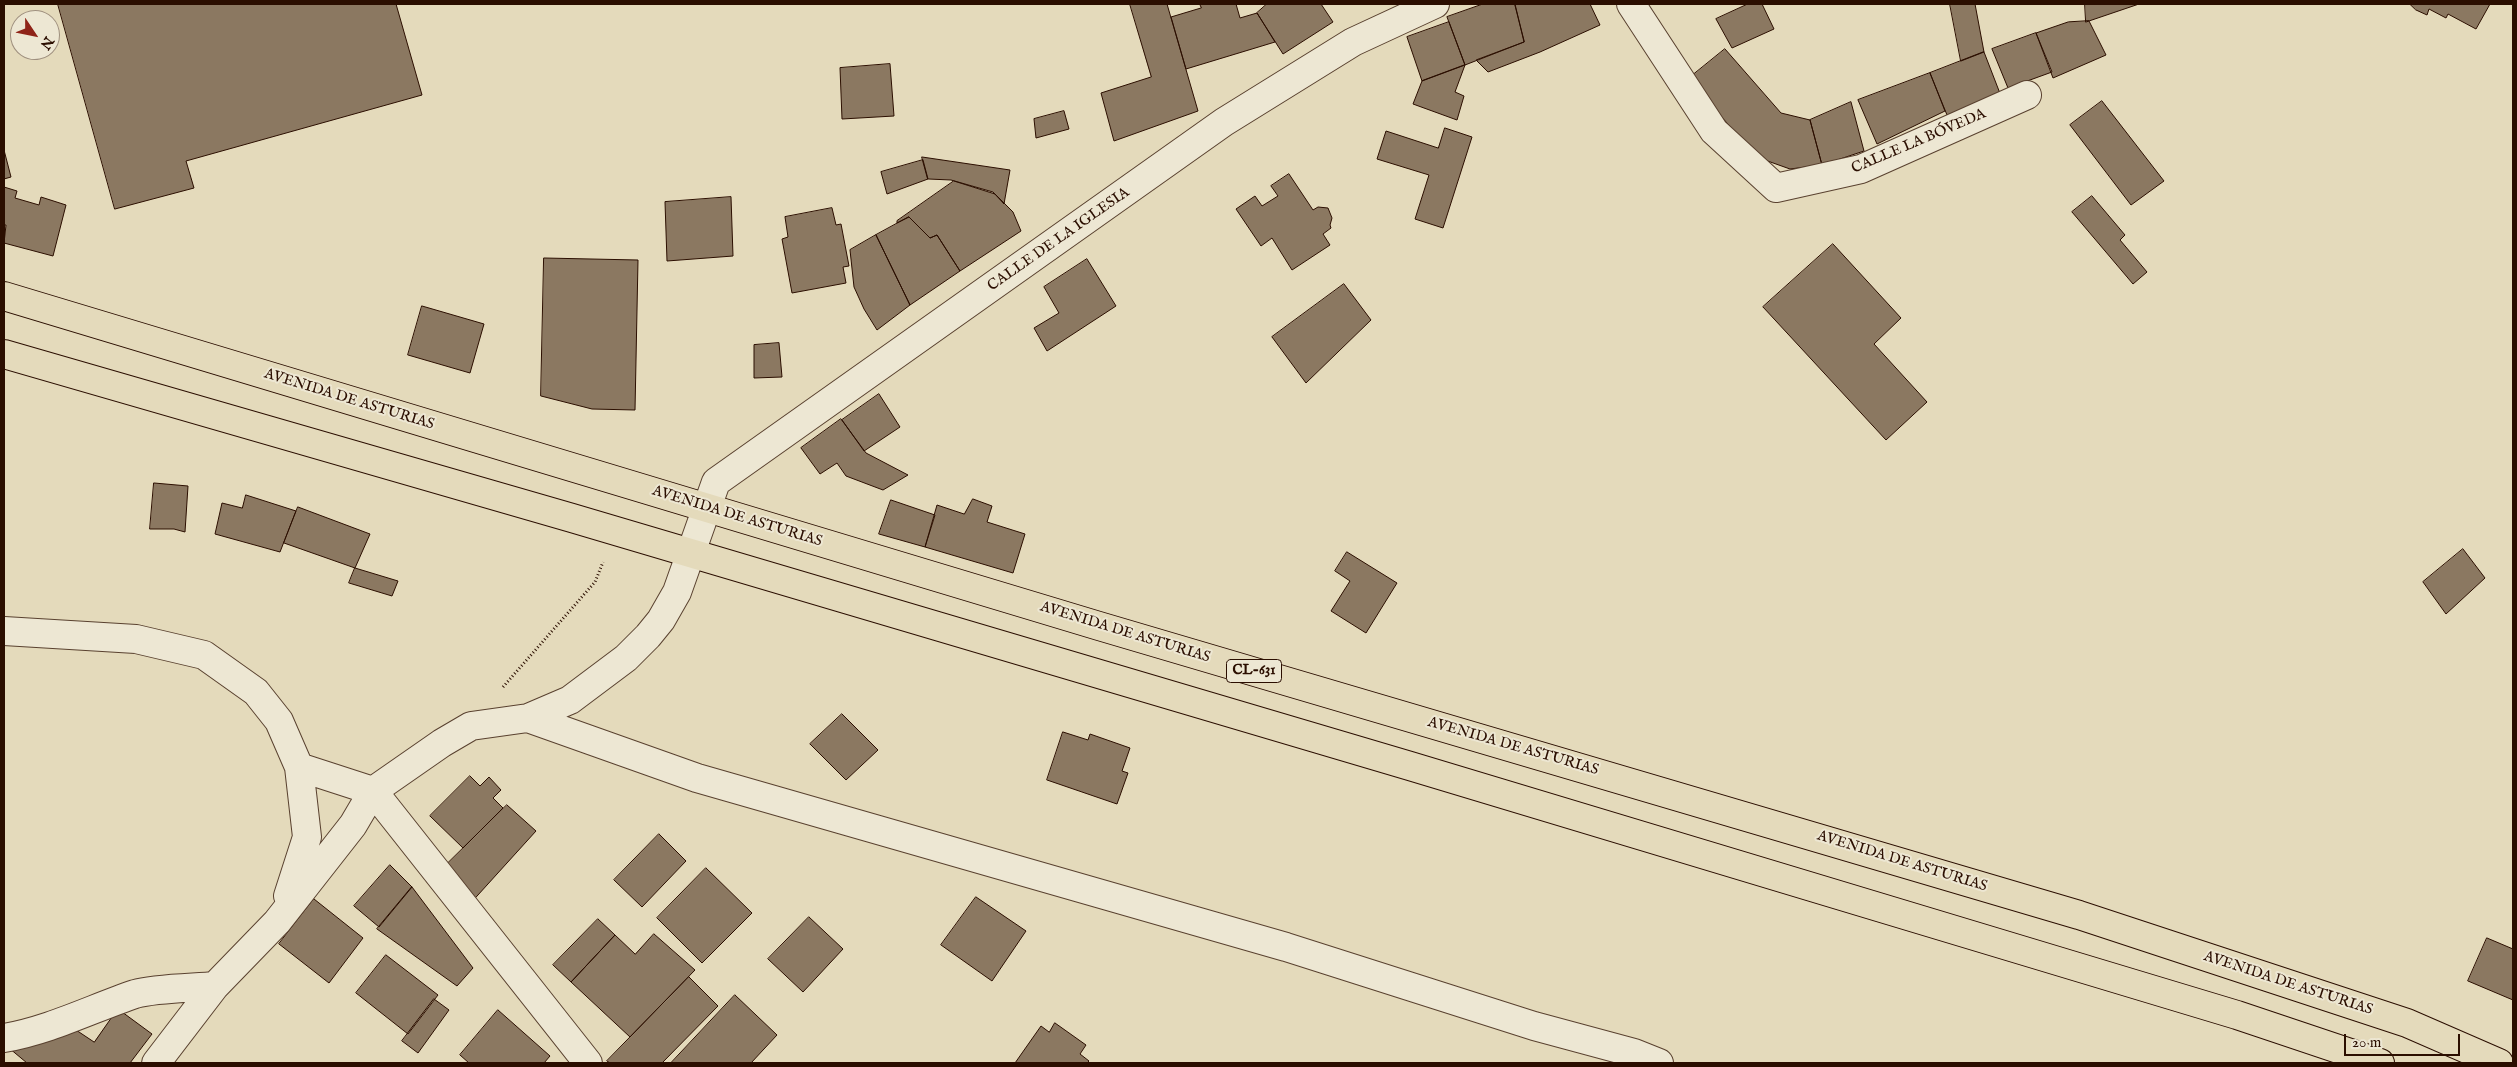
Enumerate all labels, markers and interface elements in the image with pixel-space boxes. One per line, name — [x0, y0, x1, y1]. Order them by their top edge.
north arrow — [10, 10, 60, 60]
text: N — [36, 33, 57, 53]
street label: CALLE LA BÓVEDA — [1849, 106, 1989, 178]
street label: CALLE DE LA IGLESIA — [985, 184, 1133, 296]
street label: AVENIDA DE ASTURIAS — [262, 366, 436, 434]
street label: AVENIDA DE ASTURIAS — [650, 483, 824, 551]
street label: AVENIDA DE ASTURIAS — [1038, 599, 1212, 667]
road number: CL-631 — [1226, 659, 1282, 682]
street label: AVENIDA DE ASTURIAS — [1425, 714, 1601, 780]
street label: AVENIDA DE ASTURIAS — [1815, 828, 1989, 896]
street label: AVENIDA DE ASTURIAS — [2201, 948, 2375, 1020]
scale bar — [2347, 1024, 2463, 1056]
text: 20 m — [2352, 1033, 2381, 1052]

